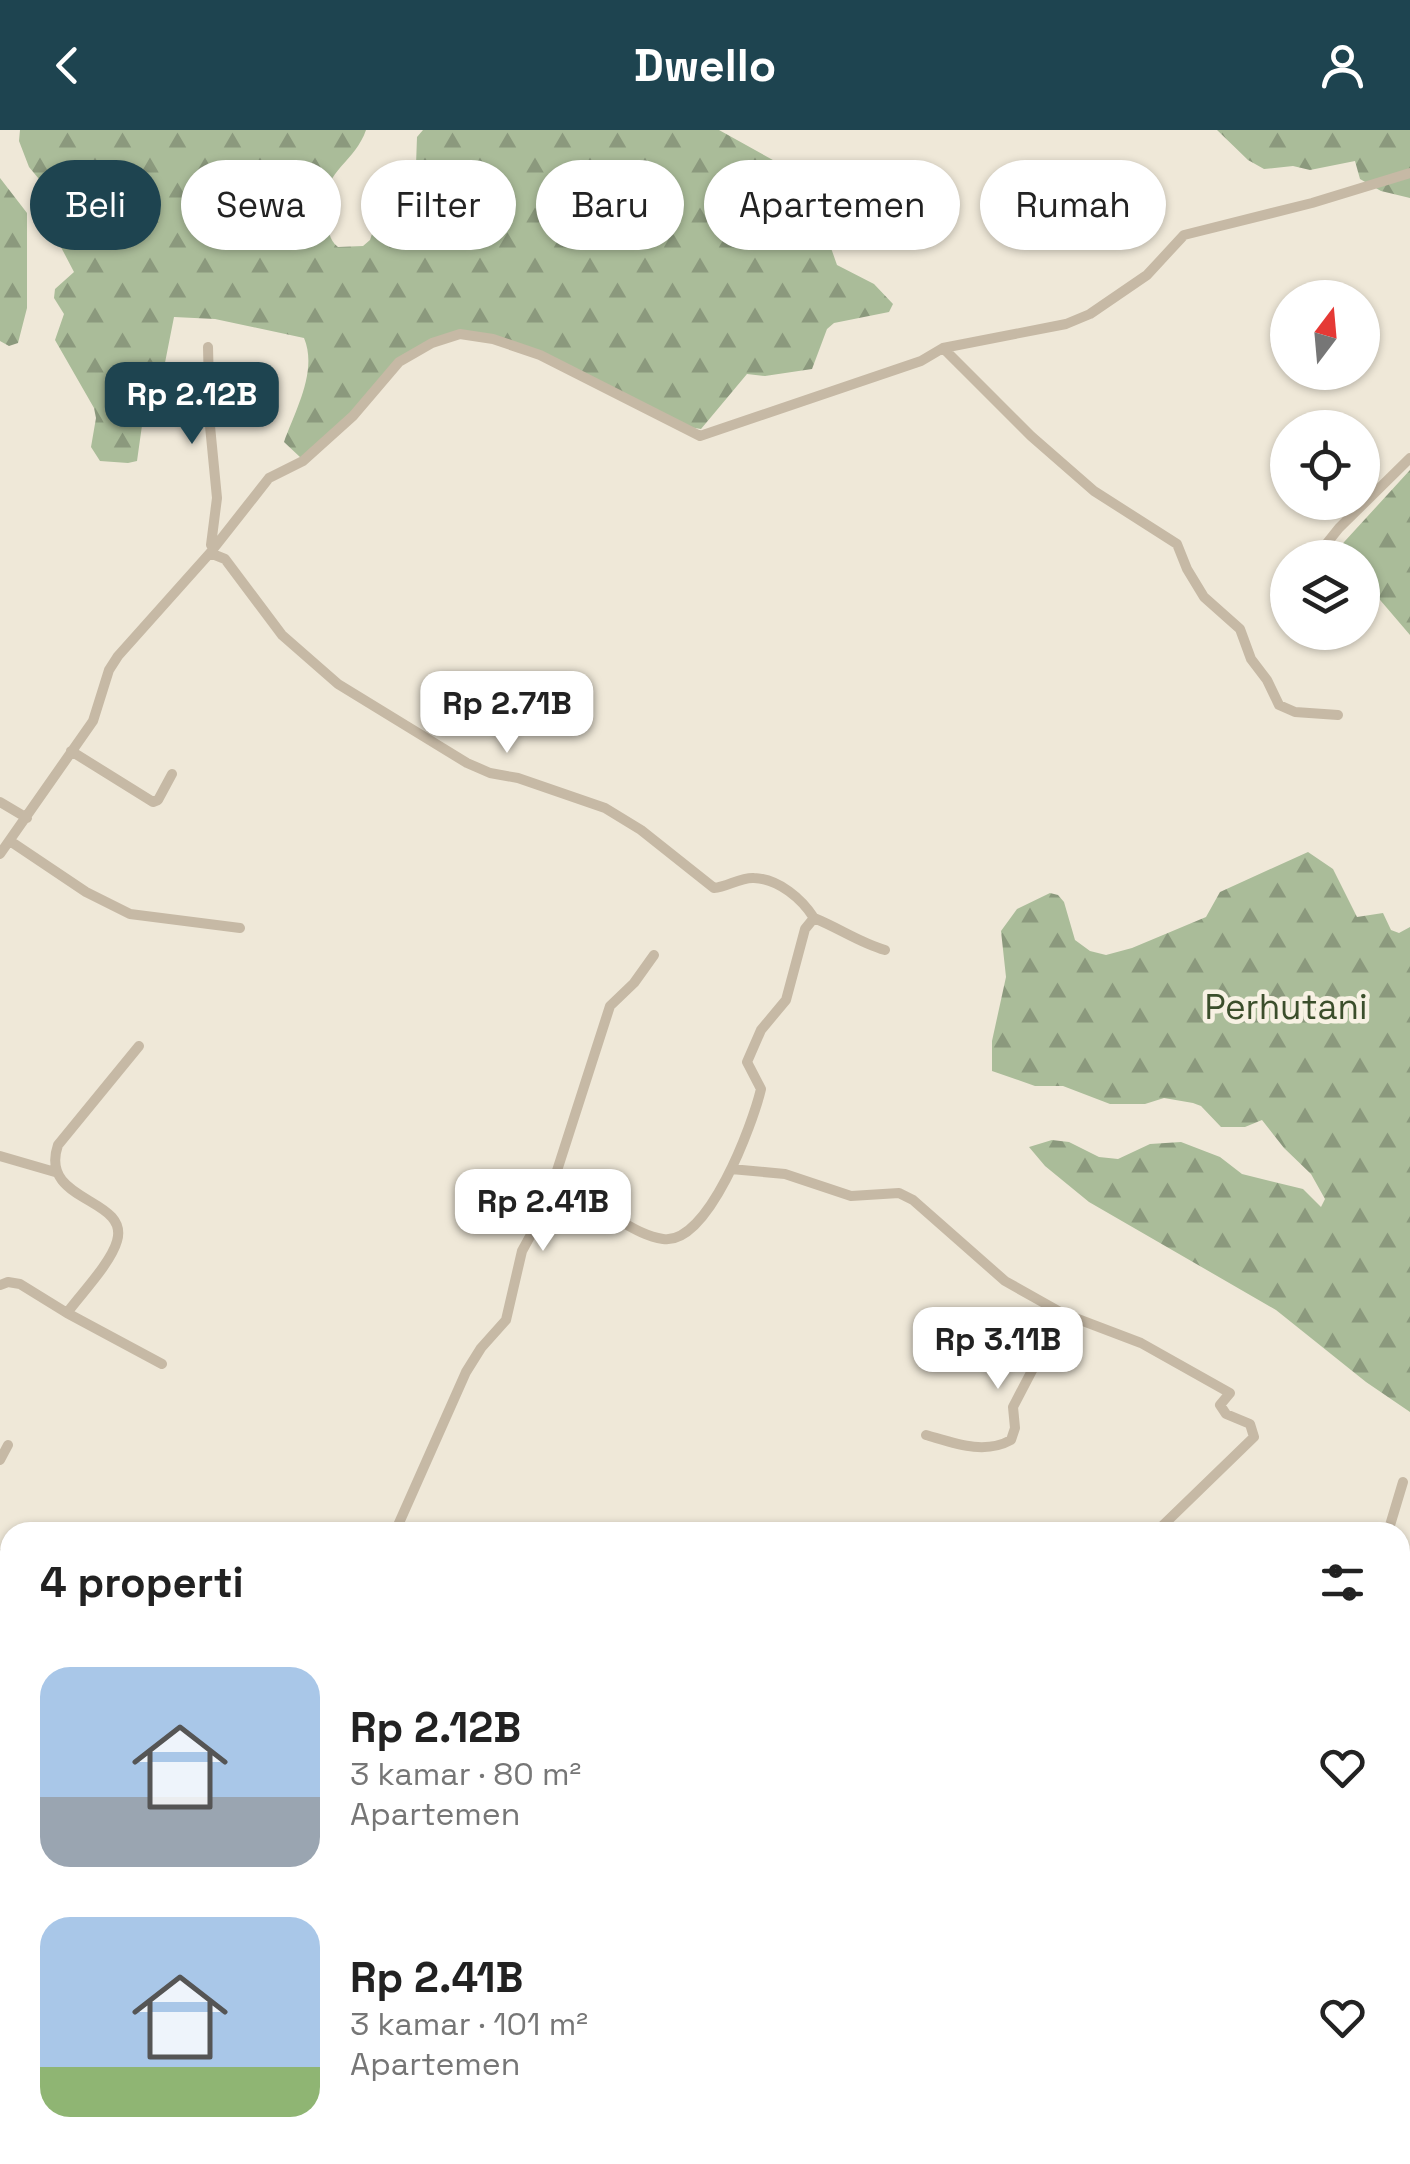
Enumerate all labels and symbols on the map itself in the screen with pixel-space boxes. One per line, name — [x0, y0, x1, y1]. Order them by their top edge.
north arrow — [1270, 280, 1380, 390]
pin: Rp 2.12B — [89, 362, 295, 447]
pin: Rp 2.71B — [404, 671, 610, 756]
park label: Perhutani — [1204, 985, 1368, 1029]
pin: Rp 2.41B — [440, 1169, 646, 1254]
pin: Rp 3.11B — [895, 1307, 1101, 1392]

